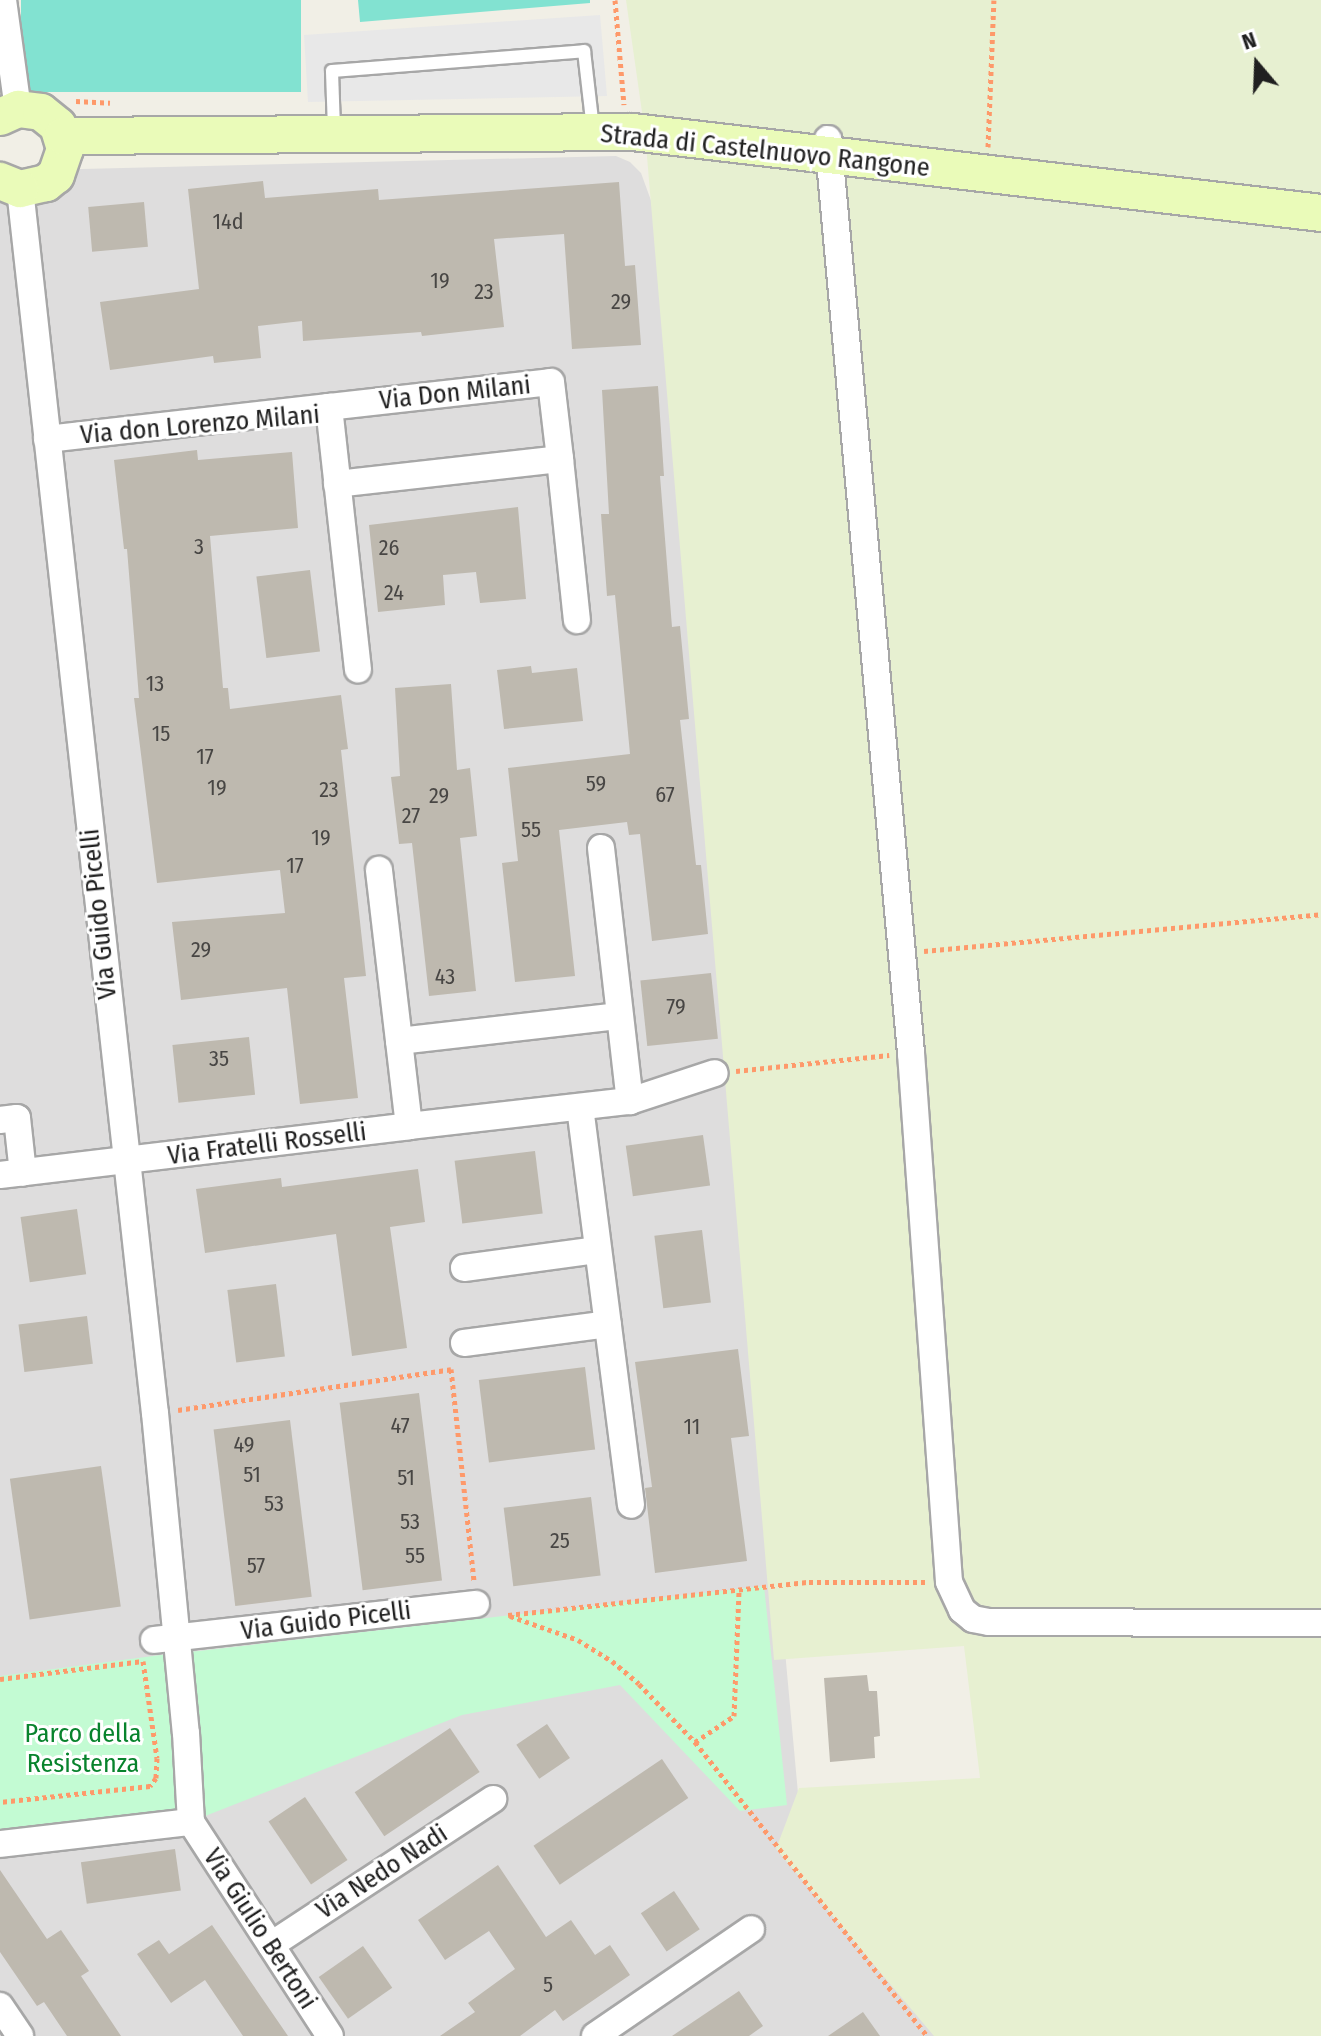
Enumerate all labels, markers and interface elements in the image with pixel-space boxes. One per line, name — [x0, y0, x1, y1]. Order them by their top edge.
north arrow — [1217, 24, 1297, 104]
text: N — [1238, 26, 1260, 56]
street label: Strada di Castelnuovo Rangone — [599, 118, 931, 184]
house number: 14d — [212, 209, 244, 235]
house number: 19 — [430, 268, 450, 294]
house number: 23 — [474, 279, 494, 305]
house number: 29 — [611, 289, 631, 315]
street label: Via Don Milani — [378, 370, 532, 416]
street label: Via don Lorenzo Milani — [79, 399, 321, 451]
house number: 3 — [194, 534, 204, 560]
house number: 26 — [379, 535, 399, 561]
house number: 24 — [384, 580, 404, 606]
house number: 13 — [146, 671, 164, 697]
house number: 15 — [152, 721, 170, 747]
house number: 17 — [196, 744, 214, 770]
house number: 59 — [586, 771, 606, 797]
house number: 19 — [207, 775, 227, 801]
house number: 23 — [319, 777, 339, 803]
house number: 67 — [655, 782, 675, 808]
house number: 29 — [429, 783, 449, 809]
house number: 27 — [402, 803, 420, 829]
house number: 55 — [521, 817, 541, 843]
house number: 19 — [311, 825, 331, 851]
street label: Via Guido Picelli — [75, 827, 123, 1001]
house number: 17 — [286, 853, 304, 879]
house number: 29 — [191, 937, 211, 963]
house number: 43 — [435, 964, 455, 990]
house number: 79 — [666, 994, 686, 1020]
house number: 35 — [209, 1046, 229, 1072]
street label: Via Fratelli Rosselli — [166, 1116, 368, 1172]
house number: 47 — [390, 1413, 410, 1439]
house number: 11 — [684, 1414, 700, 1440]
house number: 49 — [234, 1432, 254, 1458]
house number: 51 — [243, 1462, 261, 1488]
house number: 51 — [397, 1465, 415, 1491]
house number: 53 — [264, 1491, 284, 1517]
house number: 53 — [400, 1509, 420, 1535]
house number: 25 — [550, 1528, 570, 1554]
house number: 55 — [405, 1543, 425, 1569]
house number: 57 — [247, 1553, 265, 1579]
street label: Via Guido Picelli — [239, 1595, 413, 1647]
park label: Parco della Resistenza — [25, 1718, 141, 1780]
street label: Via Nedo Nadi — [311, 1818, 453, 1926]
street label: Via Giulio Bertoni — [197, 1843, 323, 2015]
house number: 5 — [543, 1972, 553, 1998]

